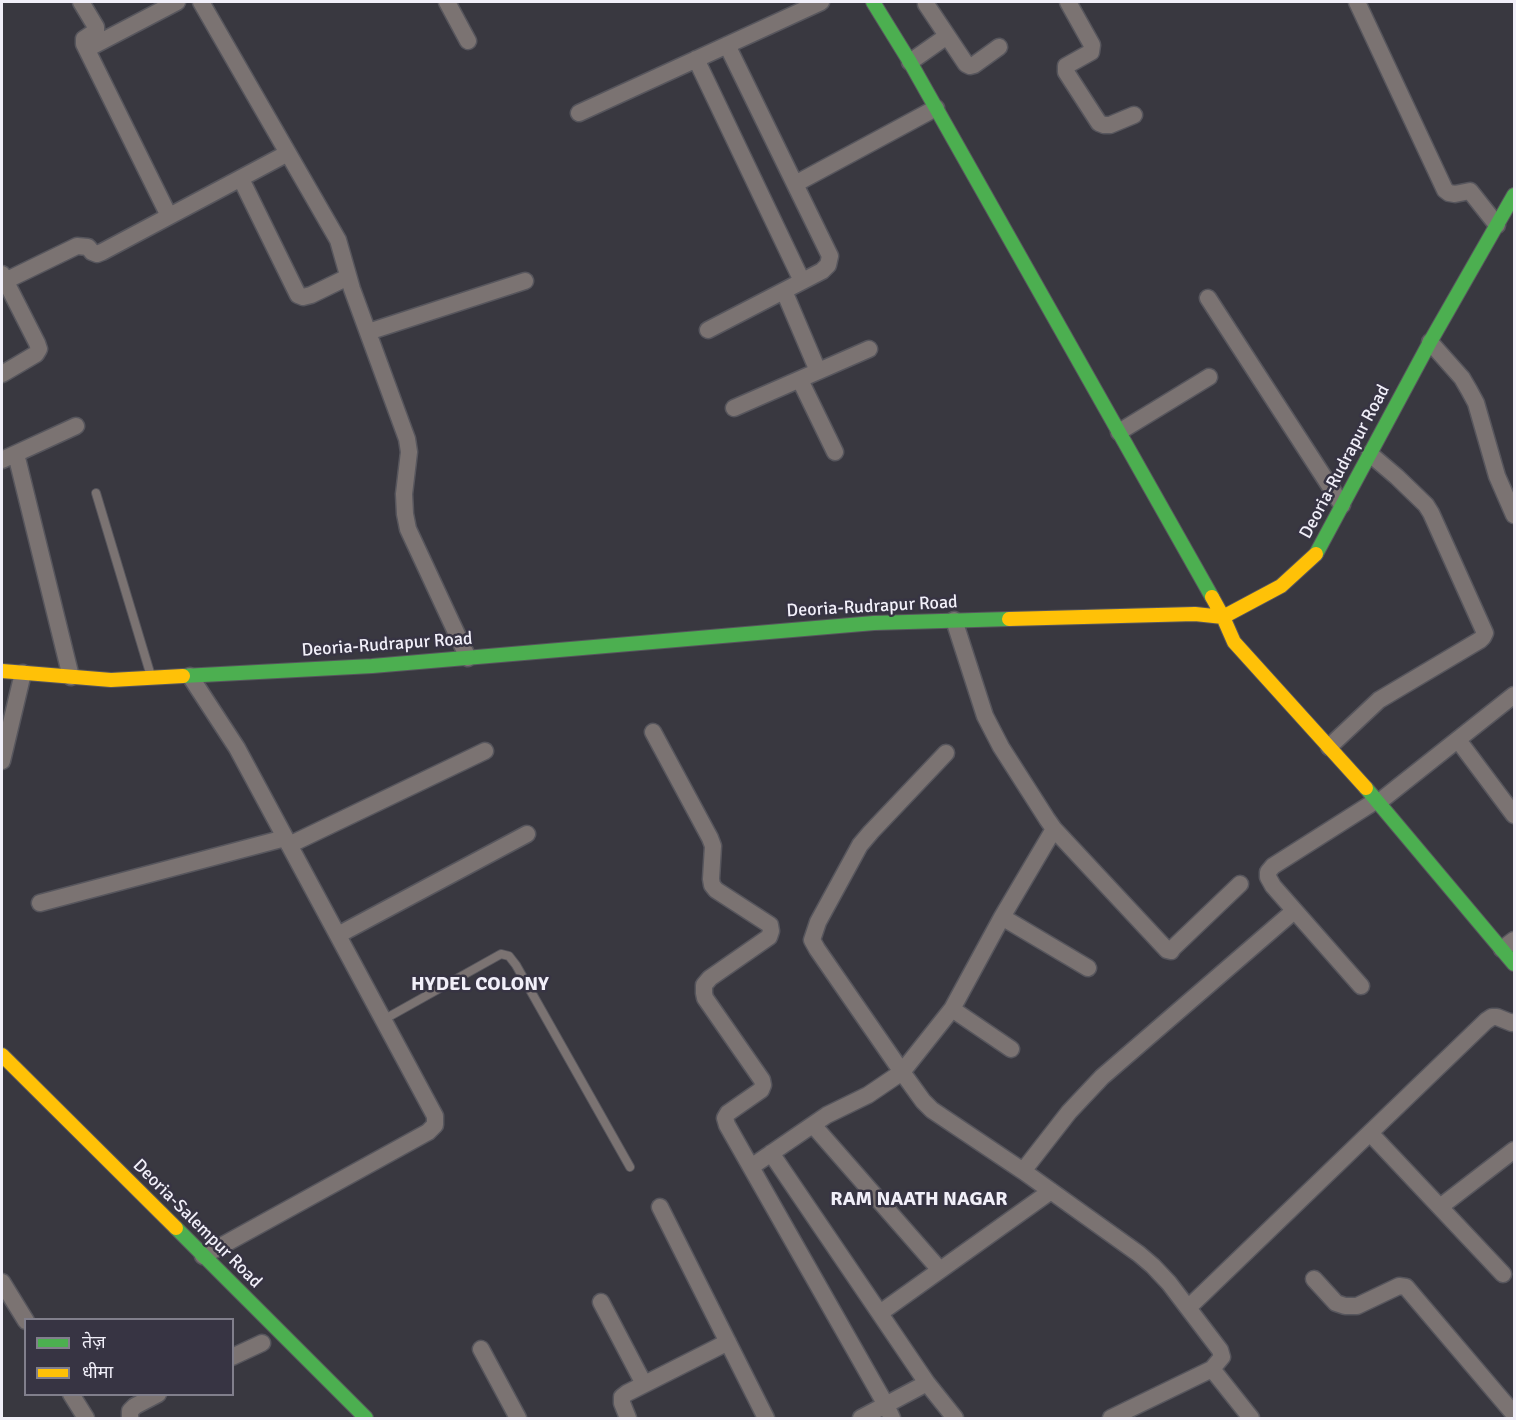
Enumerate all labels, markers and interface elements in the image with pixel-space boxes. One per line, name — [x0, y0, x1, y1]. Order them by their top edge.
street label: Deoria-Rudrapur Road — [1295, 381, 1395, 543]
street label: Deoria-Rudrapur Road — [786, 592, 958, 622]
street label: Deoria-Rudrapur Road — [301, 628, 473, 662]
district label: HYDEL COLONY — [411, 973, 549, 997]
street label: Deoria-Salempur Road — [128, 1155, 266, 1293]
district label: RAM NAATH NAGAR — [830, 1188, 1008, 1212]
legend — [24, 1318, 234, 1396]
text: तेज़ — [82, 1331, 106, 1353]
text: धीमा — [82, 1361, 113, 1383]

